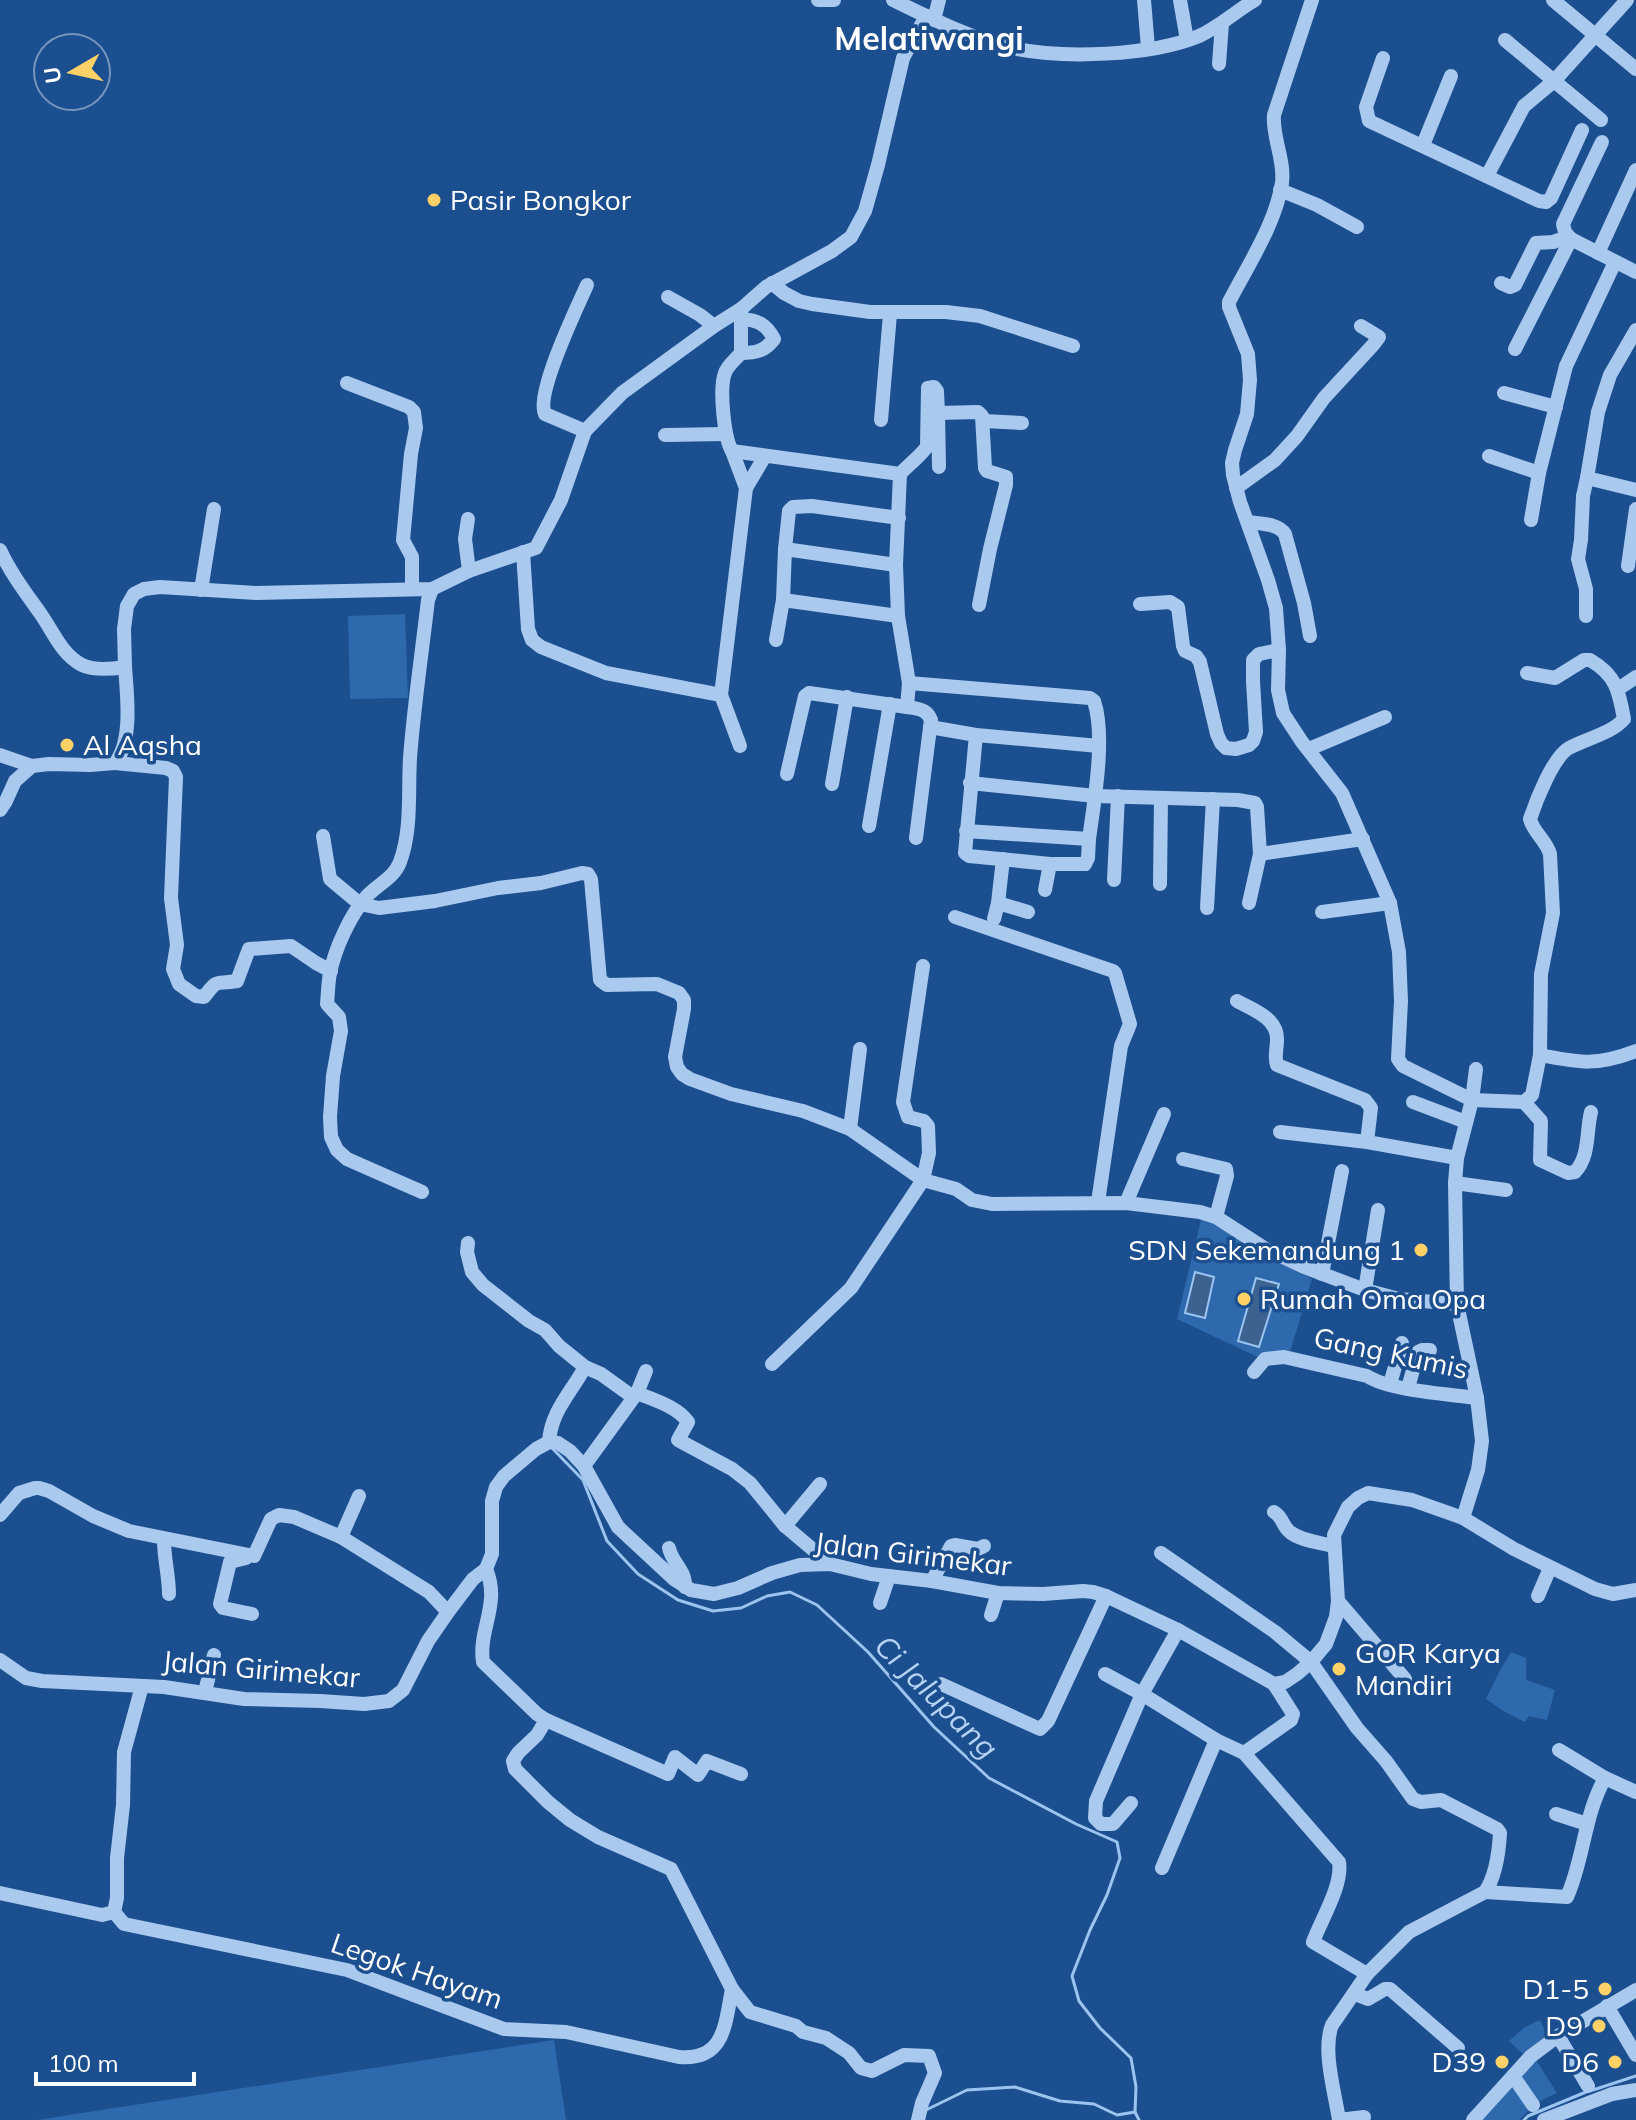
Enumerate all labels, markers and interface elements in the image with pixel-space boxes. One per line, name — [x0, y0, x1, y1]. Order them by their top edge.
district label: Melatiwangi — [834, 18, 1024, 58]
north arrow — [32, 32, 112, 112]
text: U — [37, 65, 67, 85]
place label: Pasir Bongkor — [450, 182, 632, 217]
marker: Pasir Bongkor — [425, 191, 443, 209]
place label: Al Aqsha — [83, 727, 202, 762]
marker: Al Aqsha — [58, 736, 76, 754]
place label: SDN Sekemandung 1 — [1128, 1232, 1405, 1267]
marker: SDN Sekemandung 1 — [1412, 1241, 1430, 1259]
place label: Rumah Oma Opa — [1260, 1281, 1486, 1316]
marker: Rumah Oma Opa — [1235, 1290, 1253, 1308]
street label: Gang Kumis — [1311, 1319, 1471, 1386]
street label: Jalan Girimekar — [813, 1524, 1014, 1583]
water label: Ci Jalupang — [867, 1626, 1007, 1766]
place label: GOR Karya Mandiri — [1355, 1635, 1501, 1702]
street label: Jalan Girimekar — [161, 1642, 362, 1695]
marker: GOR Karya Mandiri — [1330, 1660, 1348, 1678]
street label: Legok Hayam — [327, 1925, 508, 2016]
place label: D1-5 — [1522, 1971, 1589, 2006]
marker: D1-5 — [1596, 1980, 1614, 1998]
place label: D9 — [1545, 2008, 1583, 2043]
marker: D9 — [1590, 2017, 1608, 2035]
scale bar — [36, 2036, 194, 2086]
place label: D39 — [1431, 2044, 1486, 2079]
place label: D6 — [1561, 2044, 1599, 2079]
text: 100 m — [48, 2048, 119, 2078]
marker: D39 — [1493, 2053, 1511, 2071]
marker: D6 — [1606, 2053, 1624, 2071]

